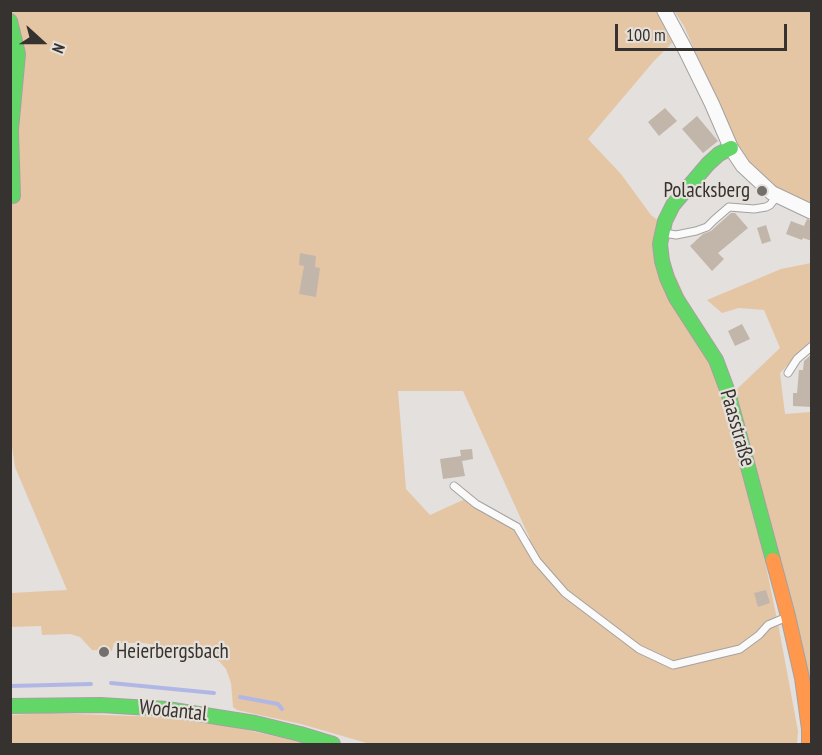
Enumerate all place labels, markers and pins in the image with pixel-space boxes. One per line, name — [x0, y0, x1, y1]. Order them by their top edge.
place label: Polacksberg — [663, 178, 750, 204]
marker: Polacksberg — [755, 184, 769, 198]
place label: Heierbergsbach — [116, 639, 229, 665]
marker: Heierbergsbach — [97, 645, 111, 659]

